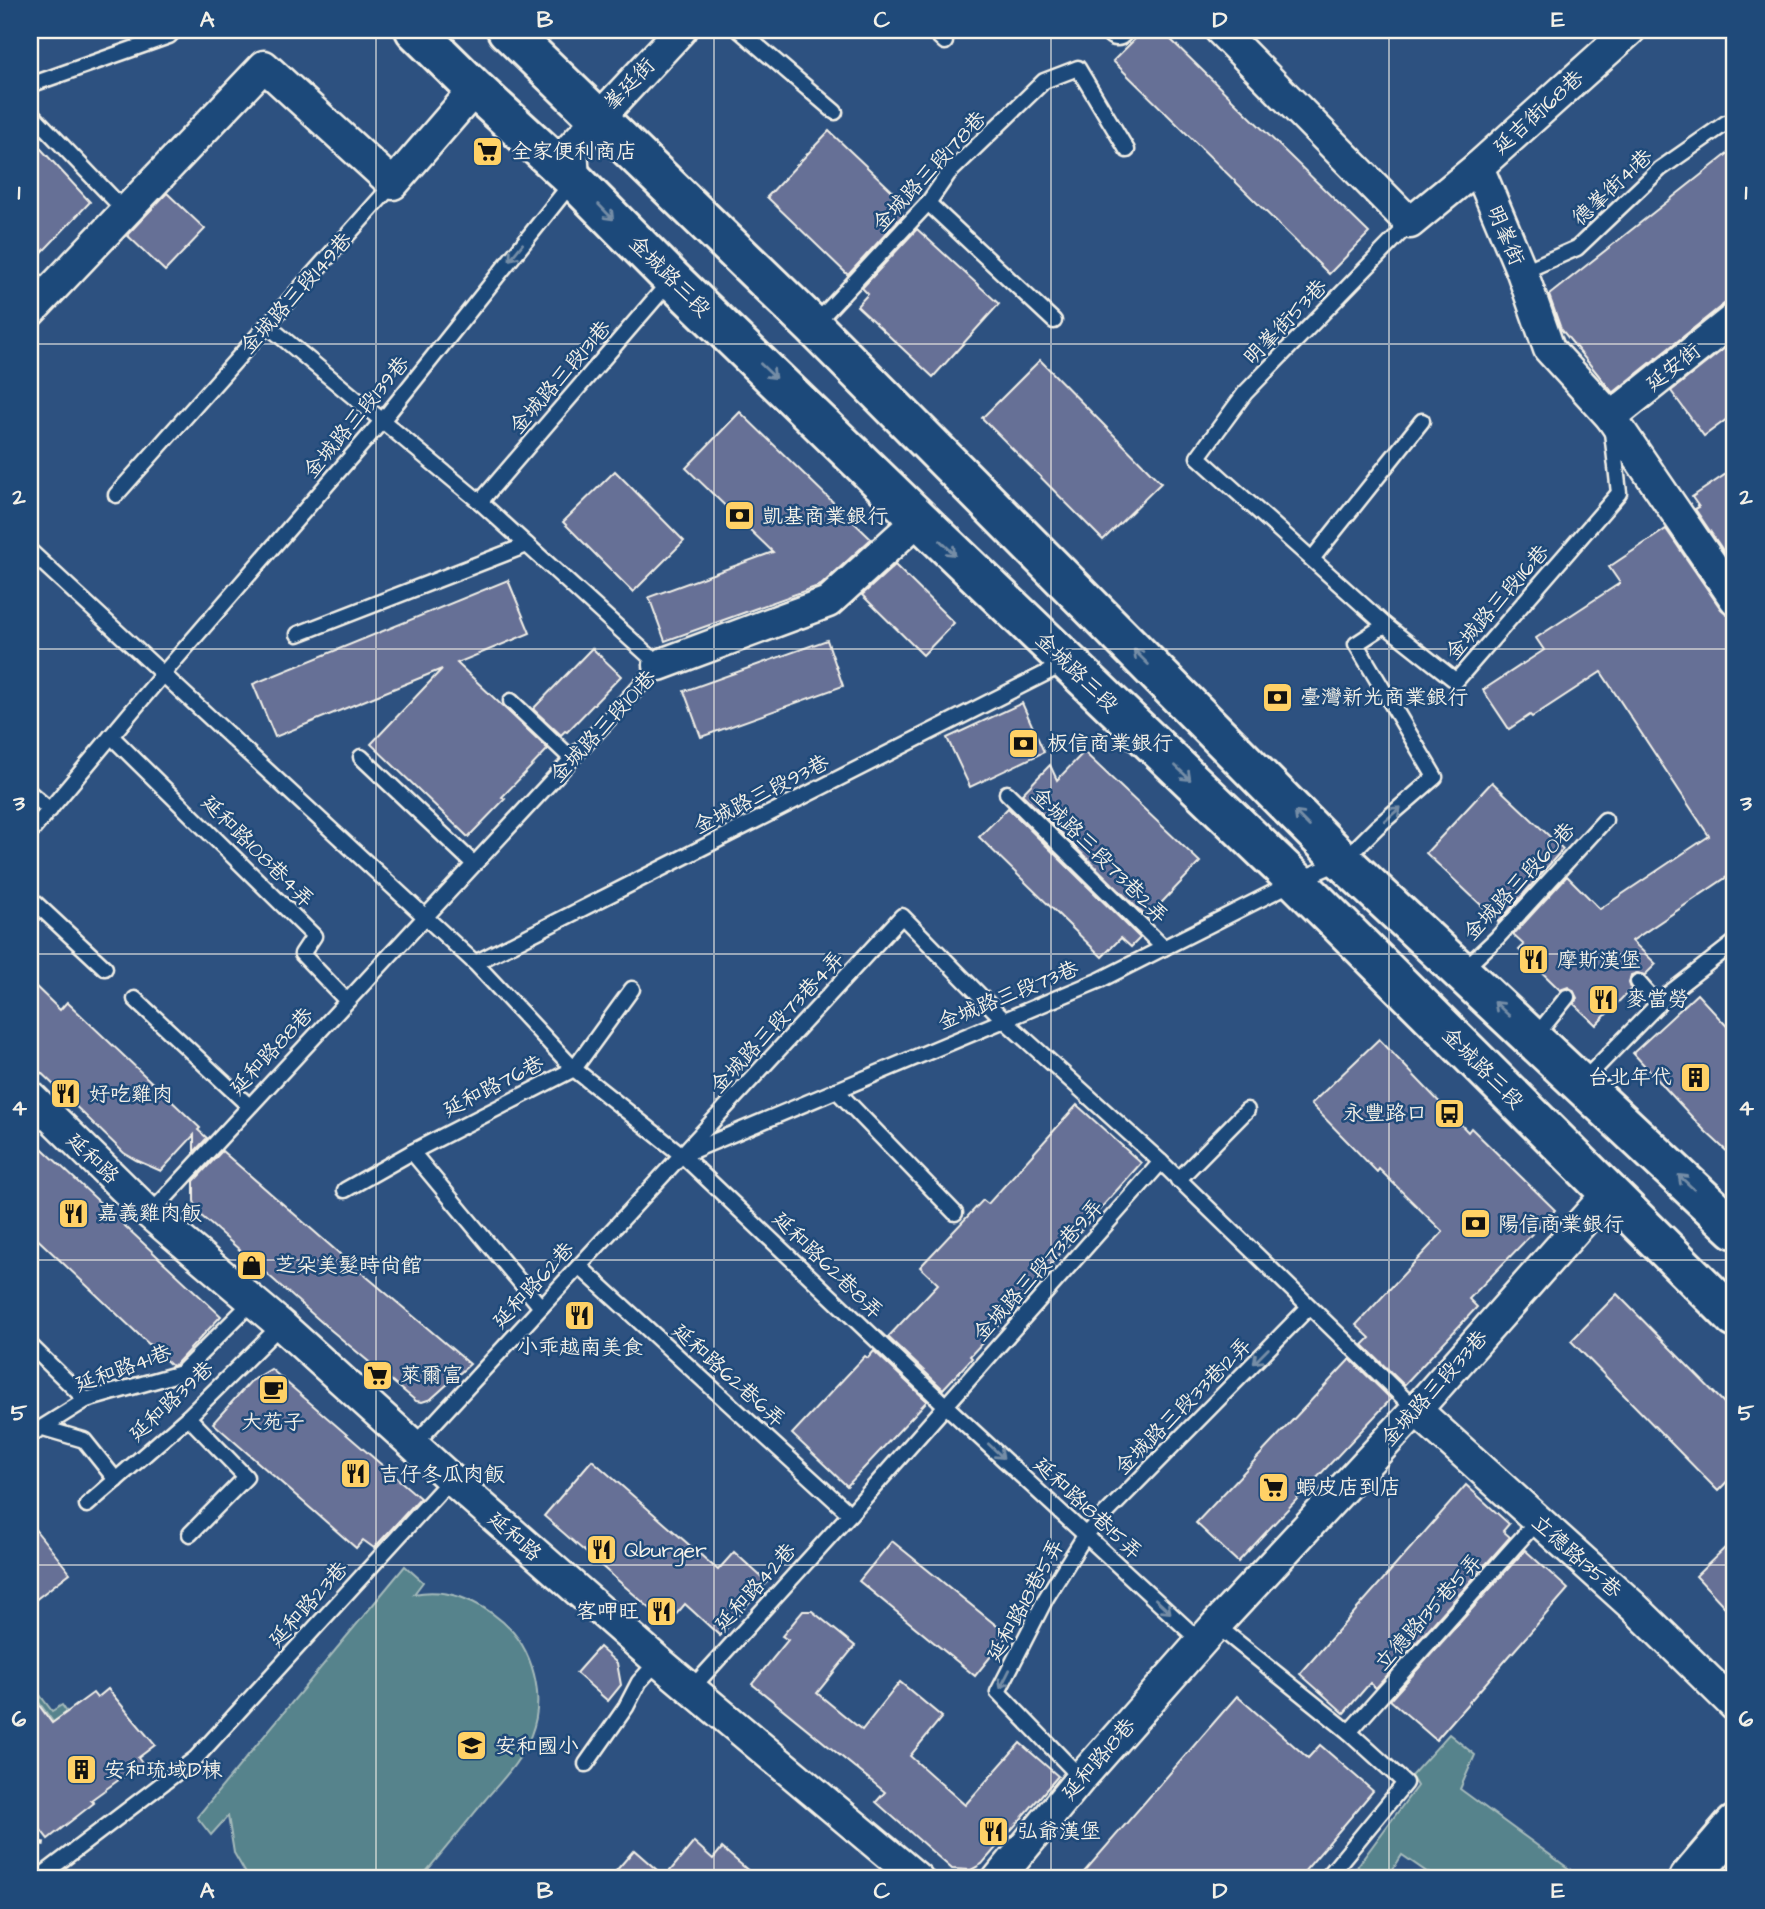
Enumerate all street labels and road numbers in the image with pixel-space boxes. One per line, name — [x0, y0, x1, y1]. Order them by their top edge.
street label: 峯廷街 — [597, 52, 662, 117]
street label: 延吉街168巷 — [1486, 64, 1590, 161]
street label: 金城路三段178巷 — [866, 105, 993, 238]
street label: 德峯街41巷 — [1566, 142, 1659, 232]
street label: 明峯街 — [1480, 201, 1531, 270]
street label: 金城路三段149巷 — [234, 226, 359, 361]
street label: 金城路三段 — [622, 229, 717, 324]
street label: 明峯街53巷 — [1237, 273, 1334, 372]
street label: 金城路三段131巷 — [503, 314, 618, 440]
street label: 延安街 — [1640, 337, 1707, 398]
street label: 金城路三段139巷 — [297, 350, 416, 485]
street label: 金城路三段116巷 — [1439, 538, 1556, 666]
street label: 金城路三段 — [1029, 625, 1124, 719]
street label: 金城路三段101巷 — [543, 664, 663, 789]
street label: 金城路三段93巷 — [688, 748, 834, 841]
street label: 金城路三段73巷2弄 — [1025, 781, 1174, 930]
street label: 延和路108巷4弄 — [195, 788, 321, 914]
street label: 金城路三段60巷 — [1457, 816, 1582, 947]
street label: 金城路三段73巷4弄 — [704, 945, 851, 1100]
street label: 金城路三段73巷 — [933, 954, 1083, 1037]
street label: 延和路88巷 — [223, 1001, 320, 1102]
street label: 金城路三段 — [1435, 1021, 1530, 1116]
street label: 延和路76巷 — [438, 1049, 549, 1124]
street label: 延和路 — [60, 1126, 125, 1191]
street label: 金城路三段73巷9弄 — [967, 1193, 1110, 1348]
street label: 延和路62巷8弄 — [766, 1205, 889, 1326]
street label: 延和路62巷 — [486, 1236, 581, 1335]
street label: 延和路62巷6弄 — [666, 1317, 792, 1434]
street label: 金城路三段33巷 — [1374, 1324, 1494, 1453]
street label: 金城路三段33巷12弄 — [1108, 1331, 1258, 1481]
street label: 延和路41巷 — [71, 1338, 176, 1399]
street label: 延和路39巷 — [122, 1354, 220, 1448]
street label: 延和路18巷15弄 — [1027, 1450, 1148, 1566]
street label: 延和路 — [481, 1505, 548, 1568]
street label: 立德路135巷 — [1525, 1508, 1628, 1605]
street label: 延和路18巷5弄 — [980, 1534, 1071, 1667]
street label: 延和路42巷 — [708, 1537, 803, 1638]
street label: 立德路135巷5弄 — [1368, 1548, 1489, 1677]
street label: 延和路23巷 — [262, 1555, 355, 1654]
street label: 延和路18巷 — [1055, 1712, 1142, 1807]

